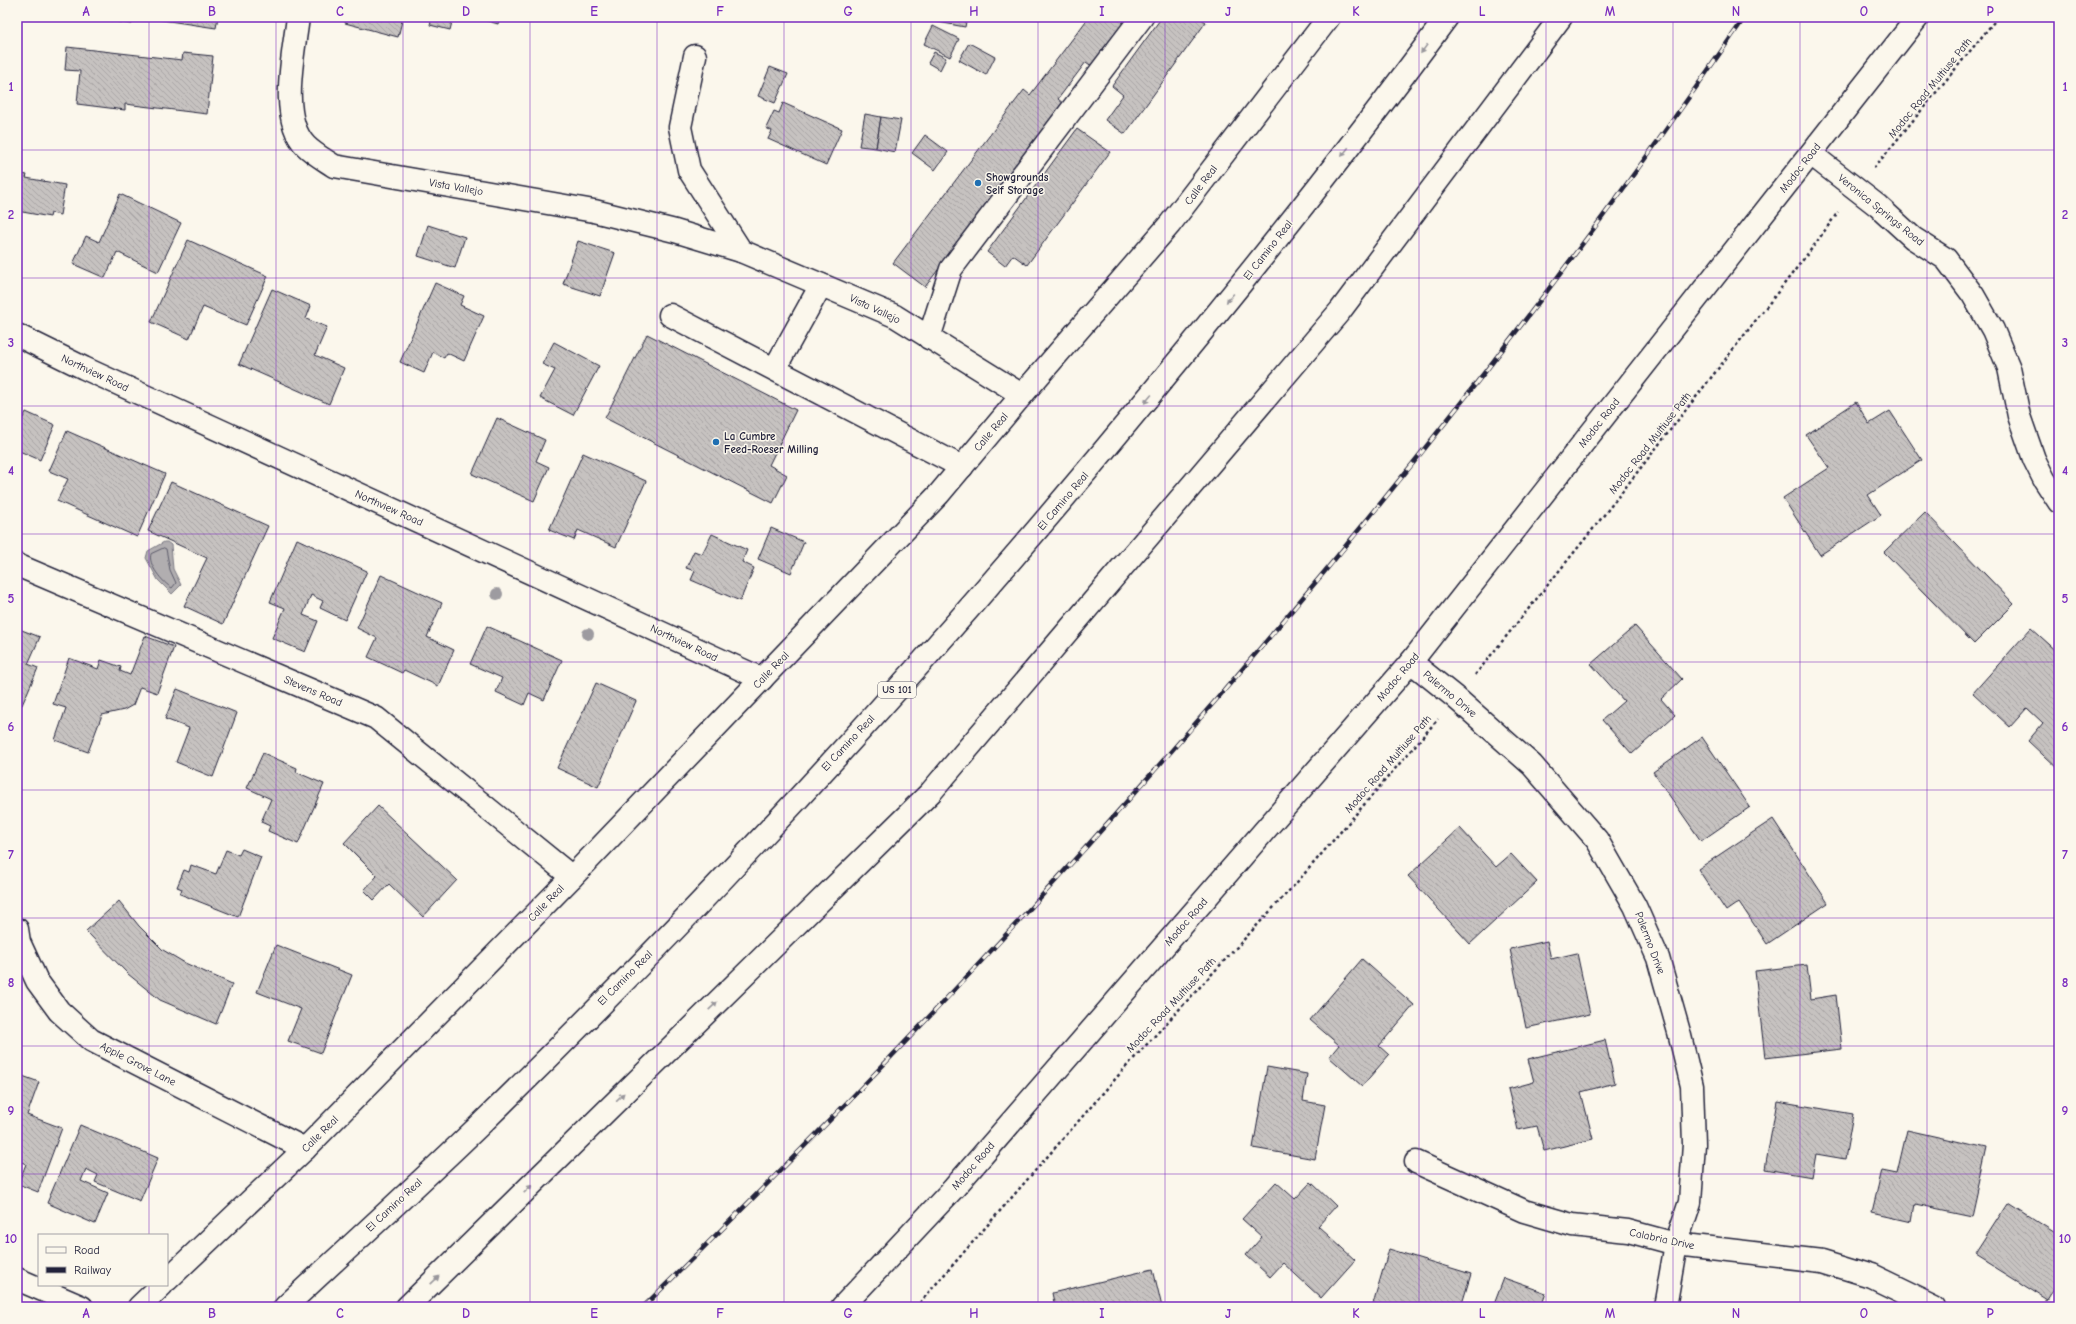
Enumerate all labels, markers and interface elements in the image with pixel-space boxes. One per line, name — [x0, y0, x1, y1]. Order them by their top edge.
text: A — [82, 4, 90, 19]
text: B — [208, 4, 216, 19]
text: C — [336, 4, 344, 19]
text: D — [462, 4, 470, 19]
text: E — [590, 4, 598, 19]
text: F — [716, 4, 724, 19]
text: G — [843, 4, 853, 19]
text: H — [969, 4, 979, 19]
text: I — [1099, 4, 1105, 19]
text: J — [1225, 4, 1231, 19]
text: K — [1352, 4, 1360, 19]
text: L — [1479, 4, 1486, 19]
text: M — [1605, 4, 1616, 19]
text: N — [1732, 4, 1740, 19]
text: O — [1860, 4, 1868, 19]
text: P — [1986, 4, 1994, 19]
street label: Modoc Road Multiuse Path — [1885, 35, 1975, 141]
one-way arrow — [1420, 43, 1428, 54]
text: 1 — [8, 79, 14, 94]
text: 1 — [2062, 79, 2068, 94]
street label: Modoc Road — [1777, 140, 1824, 195]
one-way arrow — [1340, 146, 1349, 157]
street label: Calle Real — [1182, 163, 1220, 207]
place label: Showgrounds Self Storage — [986, 171, 1049, 197]
street label: Veronica Springs Road — [1835, 171, 1927, 249]
street label: Vista Vallejo — [428, 176, 484, 198]
marker: Showgrounds Self Storage — [973, 178, 983, 188]
text: 2 — [8, 207, 14, 222]
text: 2 — [2062, 207, 2068, 222]
street label: El Camino Real — [1241, 217, 1295, 283]
street label: Vista Vallejo — [847, 292, 903, 327]
one-way arrow — [1226, 293, 1235, 304]
text: 3 — [8, 335, 14, 350]
text: 3 — [2062, 335, 2068, 350]
street label: Northview Road — [59, 352, 131, 394]
street label: Modoc Road Multiuse Path — [1606, 389, 1694, 497]
one-way arrow — [1143, 393, 1152, 404]
street label: Modoc Road — [1576, 395, 1623, 450]
street label: Calle Real — [971, 410, 1011, 454]
place label: La Cumbre Feed-Roeser Milling — [724, 430, 819, 456]
marker: La Cumbre Feed-Roeser Milling — [711, 437, 721, 447]
text: 4 — [8, 463, 14, 478]
text: 4 — [2062, 463, 2068, 478]
street label: El Camino Real — [1035, 469, 1091, 533]
street label: Northview Road — [353, 487, 425, 529]
text: 5 — [8, 591, 15, 606]
text: 5 — [2062, 591, 2069, 606]
street label: Northview Road — [648, 622, 720, 664]
street label: Calle Real — [750, 649, 792, 691]
street label: Modoc Road — [1374, 650, 1422, 704]
street label: Palermo Drive — [1421, 668, 1480, 720]
street label: Stevens Road — [282, 673, 344, 709]
road number: US 101 — [878, 682, 916, 698]
street label: El Camino Real — [819, 712, 877, 774]
street label: Modoc Road Multiuse Path — [1342, 712, 1434, 816]
text: 6 — [8, 719, 15, 734]
text: 6 — [2062, 719, 2069, 734]
text: 7 — [8, 847, 14, 862]
text: 7 — [2062, 847, 2068, 862]
street label: Calle Real — [525, 882, 567, 924]
street label: Modoc Road — [1162, 895, 1211, 949]
street label: Palermo Drive — [1632, 910, 1668, 977]
street label: El Camino Real — [595, 948, 655, 1008]
street label: Modoc Road Multiuse Path — [1123, 955, 1219, 1055]
text: 8 — [8, 975, 14, 990]
text: 8 — [2062, 975, 2068, 990]
one-way arrow — [708, 1001, 718, 1011]
street label: Apple Grove Lane — [98, 1039, 179, 1089]
one-way arrow — [615, 1093, 625, 1102]
text: 9 — [8, 1103, 15, 1118]
text: 9 — [2062, 1103, 2069, 1118]
street label: Calle Real — [299, 1113, 341, 1155]
street label: Modoc Road — [949, 1139, 998, 1193]
street label: El Camino Real — [363, 1176, 425, 1234]
one-way arrow — [523, 1184, 533, 1193]
street label: Calabria Drive — [1628, 1226, 1696, 1252]
text: 10 — [5, 1231, 17, 1246]
text: 10 — [2059, 1231, 2071, 1246]
legend — [38, 1234, 168, 1286]
text: Road — [74, 1243, 100, 1257]
text: Railway — [74, 1263, 112, 1277]
one-way arrow — [430, 1275, 440, 1285]
text: A — [82, 1306, 90, 1321]
text: B — [208, 1306, 216, 1321]
text: C — [336, 1306, 344, 1321]
text: D — [462, 1306, 470, 1321]
text: E — [590, 1306, 598, 1321]
text: F — [716, 1306, 724, 1321]
text: G — [843, 1306, 853, 1321]
text: H — [969, 1306, 979, 1321]
text: I — [1099, 1306, 1105, 1321]
text: J — [1225, 1306, 1231, 1321]
text: K — [1352, 1306, 1360, 1321]
text: L — [1479, 1306, 1486, 1321]
text: M — [1605, 1306, 1616, 1321]
text: N — [1732, 1306, 1740, 1321]
text: O — [1860, 1306, 1868, 1321]
text: P — [1986, 1306, 1994, 1321]

